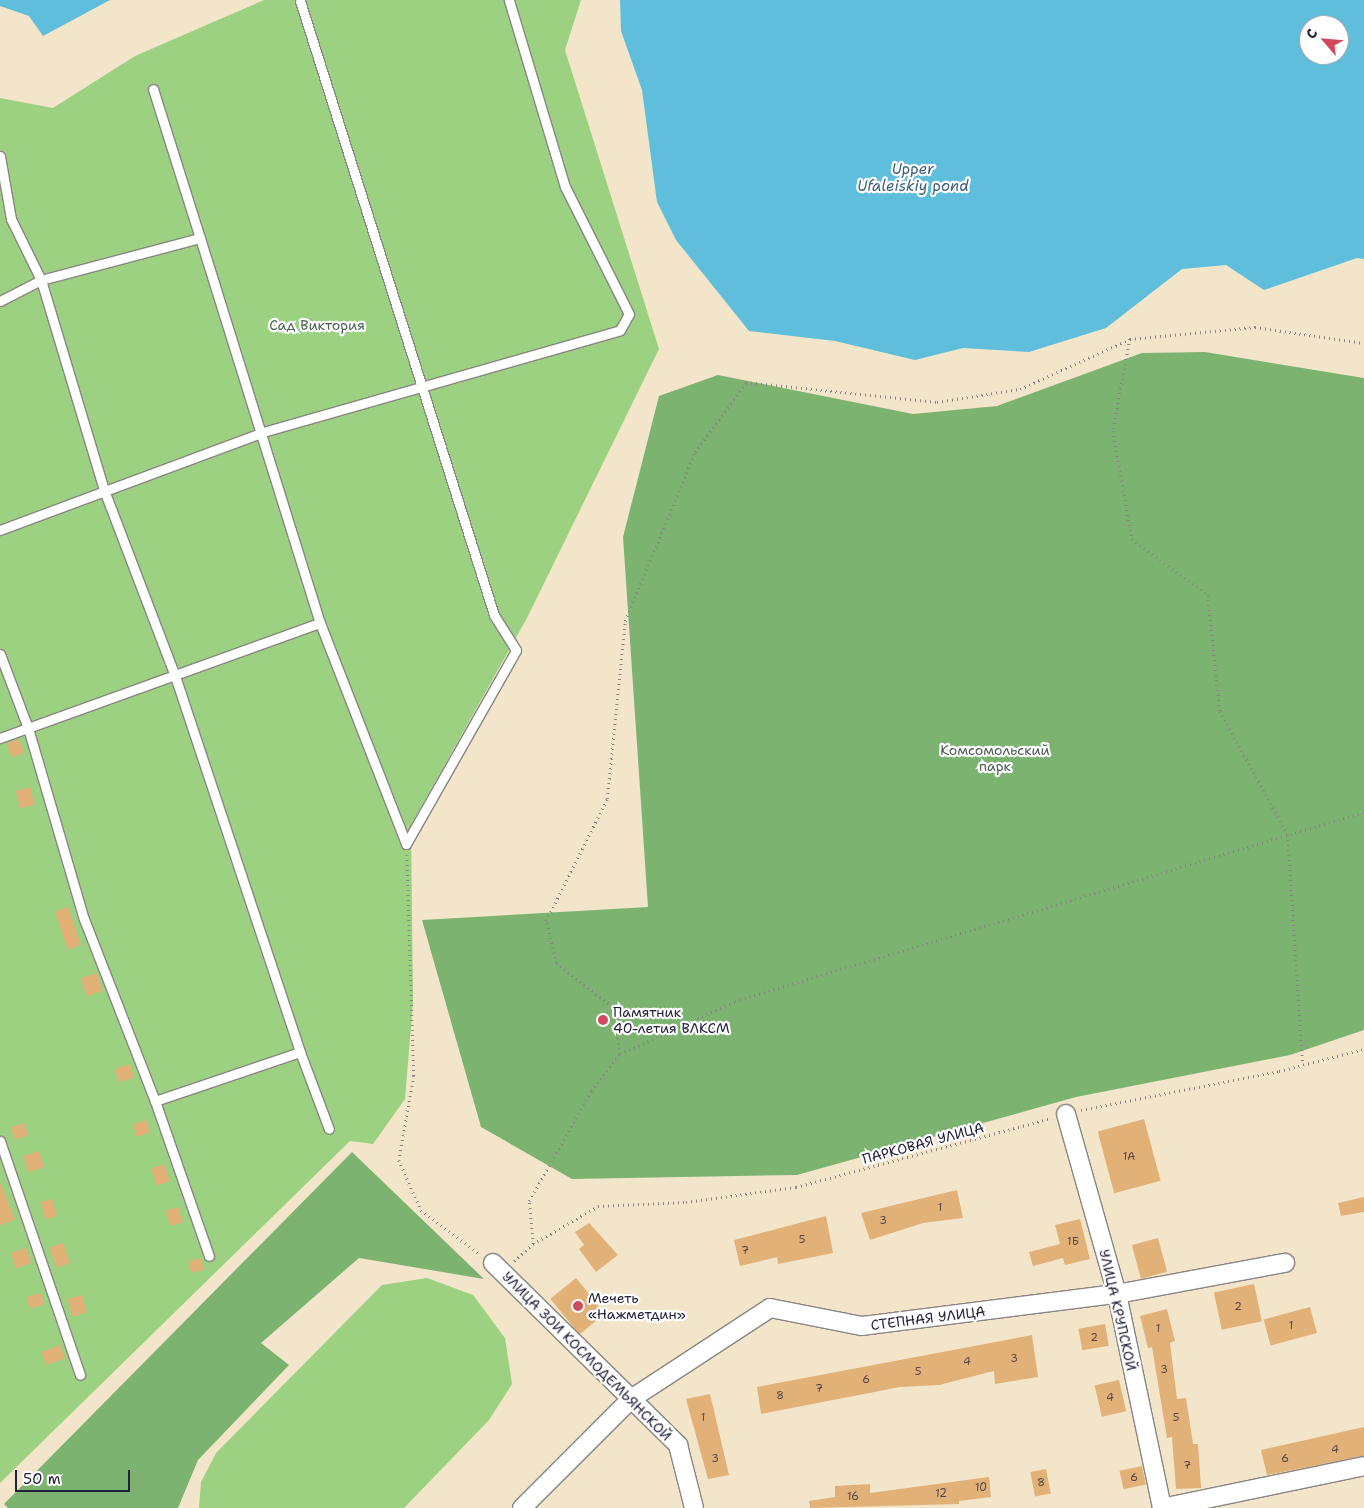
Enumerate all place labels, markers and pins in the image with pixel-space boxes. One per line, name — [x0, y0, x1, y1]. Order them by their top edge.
place label: Памятник 40-летия ВЛКСМ — [613, 1004, 730, 1036]
marker: Памятник 40-летия ВЛКСМ — [597, 1014, 609, 1026]
place label: Мечеть «Нажметдин» — [588, 1290, 686, 1322]
marker: Мечеть «Нажметдин» — [572, 1300, 584, 1312]

